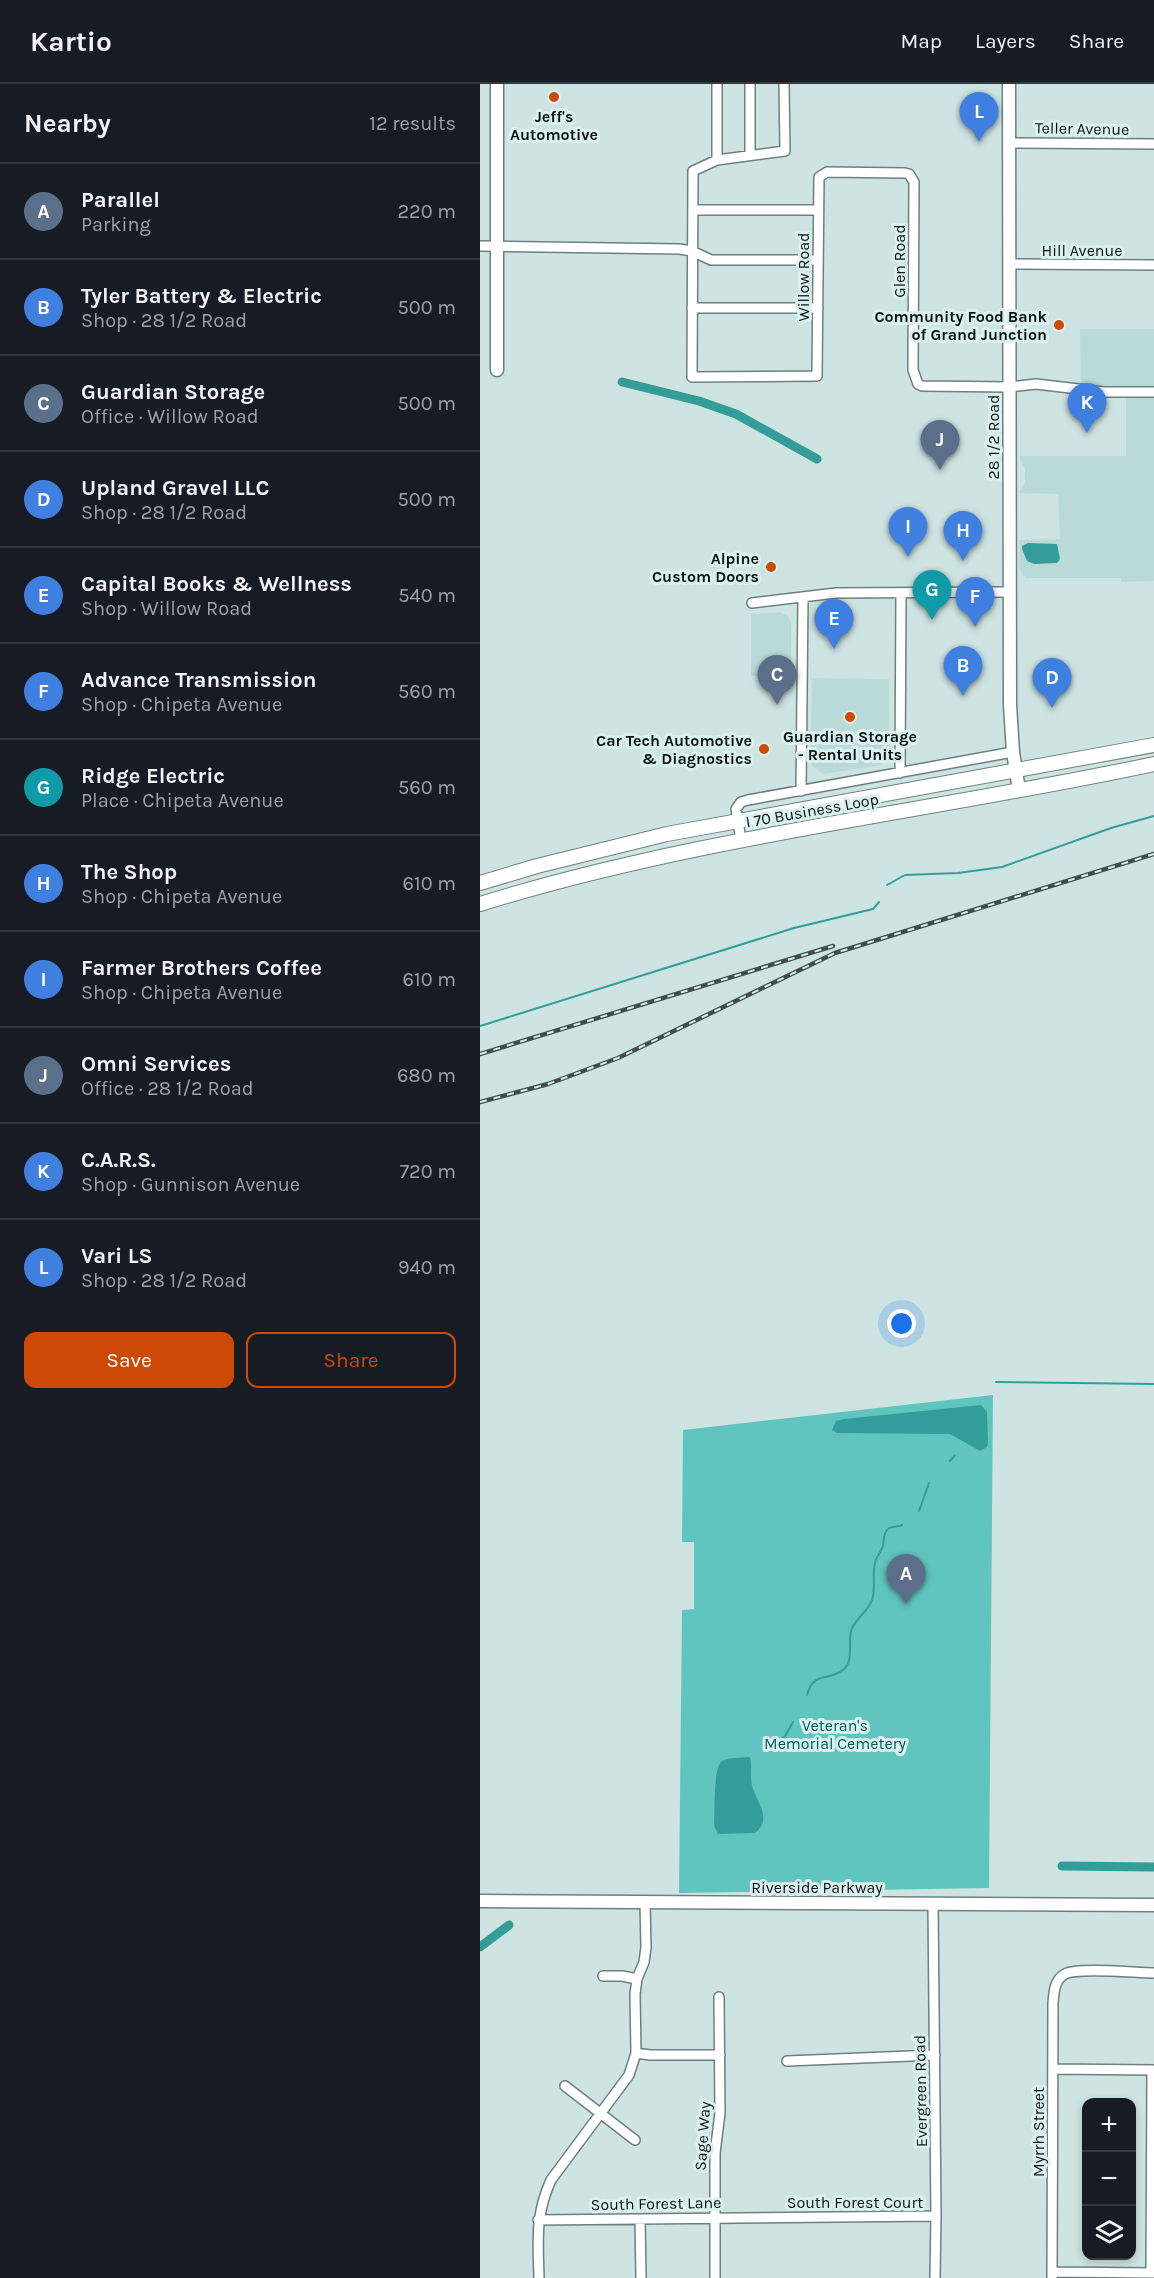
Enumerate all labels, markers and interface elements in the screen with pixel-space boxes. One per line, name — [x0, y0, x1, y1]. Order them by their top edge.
text: Kartio — [30, 25, 112, 58]
text: Map — [900, 29, 942, 53]
text: Layers — [975, 29, 1036, 53]
text: Share — [1069, 29, 1124, 53]
marker: Jeff's Automotive — [547, 90, 561, 104]
pin: L — [960, 92, 998, 142]
place label: Jeff's Automotive — [510, 107, 598, 144]
text: Nearby — [24, 108, 111, 139]
text: 12 results — [369, 112, 456, 135]
street label: Teller Avenue — [1035, 118, 1129, 139]
text: Parallel — [81, 187, 160, 213]
text: A — [37, 200, 50, 223]
text: 220 m — [397, 200, 456, 223]
text: Parking — [81, 213, 151, 236]
street label: Glen Road — [890, 224, 909, 298]
street label: Willow Road — [794, 233, 813, 322]
street label: Hill Avenue — [1042, 241, 1122, 260]
text: Tyler Battery & Electric — [81, 283, 322, 309]
text: B — [37, 296, 50, 319]
text: 500 m — [398, 296, 456, 319]
place label: Community Food Bank of Grand Junction — [874, 307, 1048, 344]
text: Shop · 28 1/2 Road — [81, 309, 247, 332]
marker: Community Food Bank of Grand Junction — [1052, 318, 1066, 332]
text: Guardian Storage — [81, 379, 265, 405]
pin: K — [1068, 384, 1106, 433]
text: C — [37, 392, 50, 415]
text: 500 m — [398, 392, 456, 415]
street label: 28 1/2 Road — [984, 395, 1003, 480]
text: Office · Willow Road — [81, 405, 259, 428]
pin: J — [920, 420, 960, 470]
text: Upland Gravel LLC — [81, 475, 269, 501]
text: D — [37, 488, 50, 511]
text: 500 m — [398, 488, 456, 511]
text: Shop · 28 1/2 Road — [81, 501, 247, 524]
pin: I — [888, 508, 928, 557]
pin: H — [944, 512, 982, 561]
place label: Alpine Custom Doors — [652, 549, 759, 586]
marker: Alpine Custom Doors — [764, 560, 778, 574]
pin: G — [912, 570, 952, 620]
text: Capital Books & Wellness — [81, 571, 352, 597]
pin: F — [956, 578, 994, 627]
text: E — [38, 584, 49, 607]
text: 540 m — [398, 584, 456, 607]
text: Shop · Willow Road — [81, 597, 252, 620]
pin: E — [814, 600, 854, 649]
pin: B — [944, 646, 982, 696]
pin: C — [758, 656, 796, 705]
pin: D — [1032, 658, 1072, 708]
text: Advance Transmission — [81, 667, 316, 693]
text: F — [38, 680, 49, 703]
text: 560 m — [398, 680, 456, 703]
text: Shop · Chipeta Avenue — [81, 693, 282, 716]
marker: Guardian Storage - Rental Units — [843, 710, 857, 724]
place label: Guardian Storage - Rental Units — [783, 727, 917, 764]
place label: Car Tech Automotive & Diagnostics — [596, 731, 752, 768]
marker: Car Tech Automotive & Diagnostics — [757, 742, 771, 756]
text: Ridge Electric — [81, 763, 225, 789]
text: G — [37, 776, 50, 799]
text: 560 m — [398, 776, 456, 799]
text: Place · Chipeta Avenue — [81, 789, 284, 812]
street label: I 70 Business Loop — [744, 789, 880, 832]
text: The Shop — [81, 859, 177, 885]
text: H — [36, 872, 51, 895]
text: 610 m — [403, 872, 456, 895]
text: Shop · Chipeta Avenue — [81, 885, 282, 908]
text: Farmer Brothers Coffee — [81, 955, 322, 981]
text: I — [40, 968, 47, 991]
text: 610 m — [403, 968, 456, 991]
text: Shop · Chipeta Avenue — [81, 981, 282, 1004]
text: Omni Services — [81, 1051, 231, 1077]
text: J — [39, 1064, 48, 1087]
text: 680 m — [397, 1064, 456, 1087]
text: Office · 28 1/2 Road — [81, 1077, 254, 1100]
text: C.A.R.S. — [81, 1147, 156, 1173]
text: K — [37, 1160, 50, 1183]
text: 720 m — [400, 1160, 456, 1183]
text: Shop · Gunnison Avenue — [81, 1173, 300, 1196]
text: Vari LS — [81, 1243, 153, 1269]
text: L — [39, 1256, 48, 1279]
text: 940 m — [398, 1256, 456, 1279]
text: Shop · 28 1/2 Road — [81, 1269, 247, 1292]
your location — [887, 1309, 916, 1338]
button: Save — [24, 1332, 234, 1388]
button: Share — [246, 1332, 456, 1388]
pin: A — [886, 1554, 926, 1604]
park label: Veteran's Memorial Cemetery — [764, 1716, 906, 1753]
street label: Riverside Parkway — [751, 1878, 883, 1897]
street label: Evergreen Road — [910, 2035, 931, 2147]
street label: Myrrh Street — [1029, 2087, 1048, 2177]
map controls — [1082, 2098, 1136, 2260]
button: + — [1082, 2098, 1136, 2152]
street label: Sage Way — [691, 2100, 714, 2171]
button: − — [1082, 2152, 1136, 2206]
street label: South Forest Lane — [591, 2193, 721, 2214]
street label: South Forest Court — [787, 2193, 923, 2212]
button: layers — [1082, 2206, 1136, 2260]

